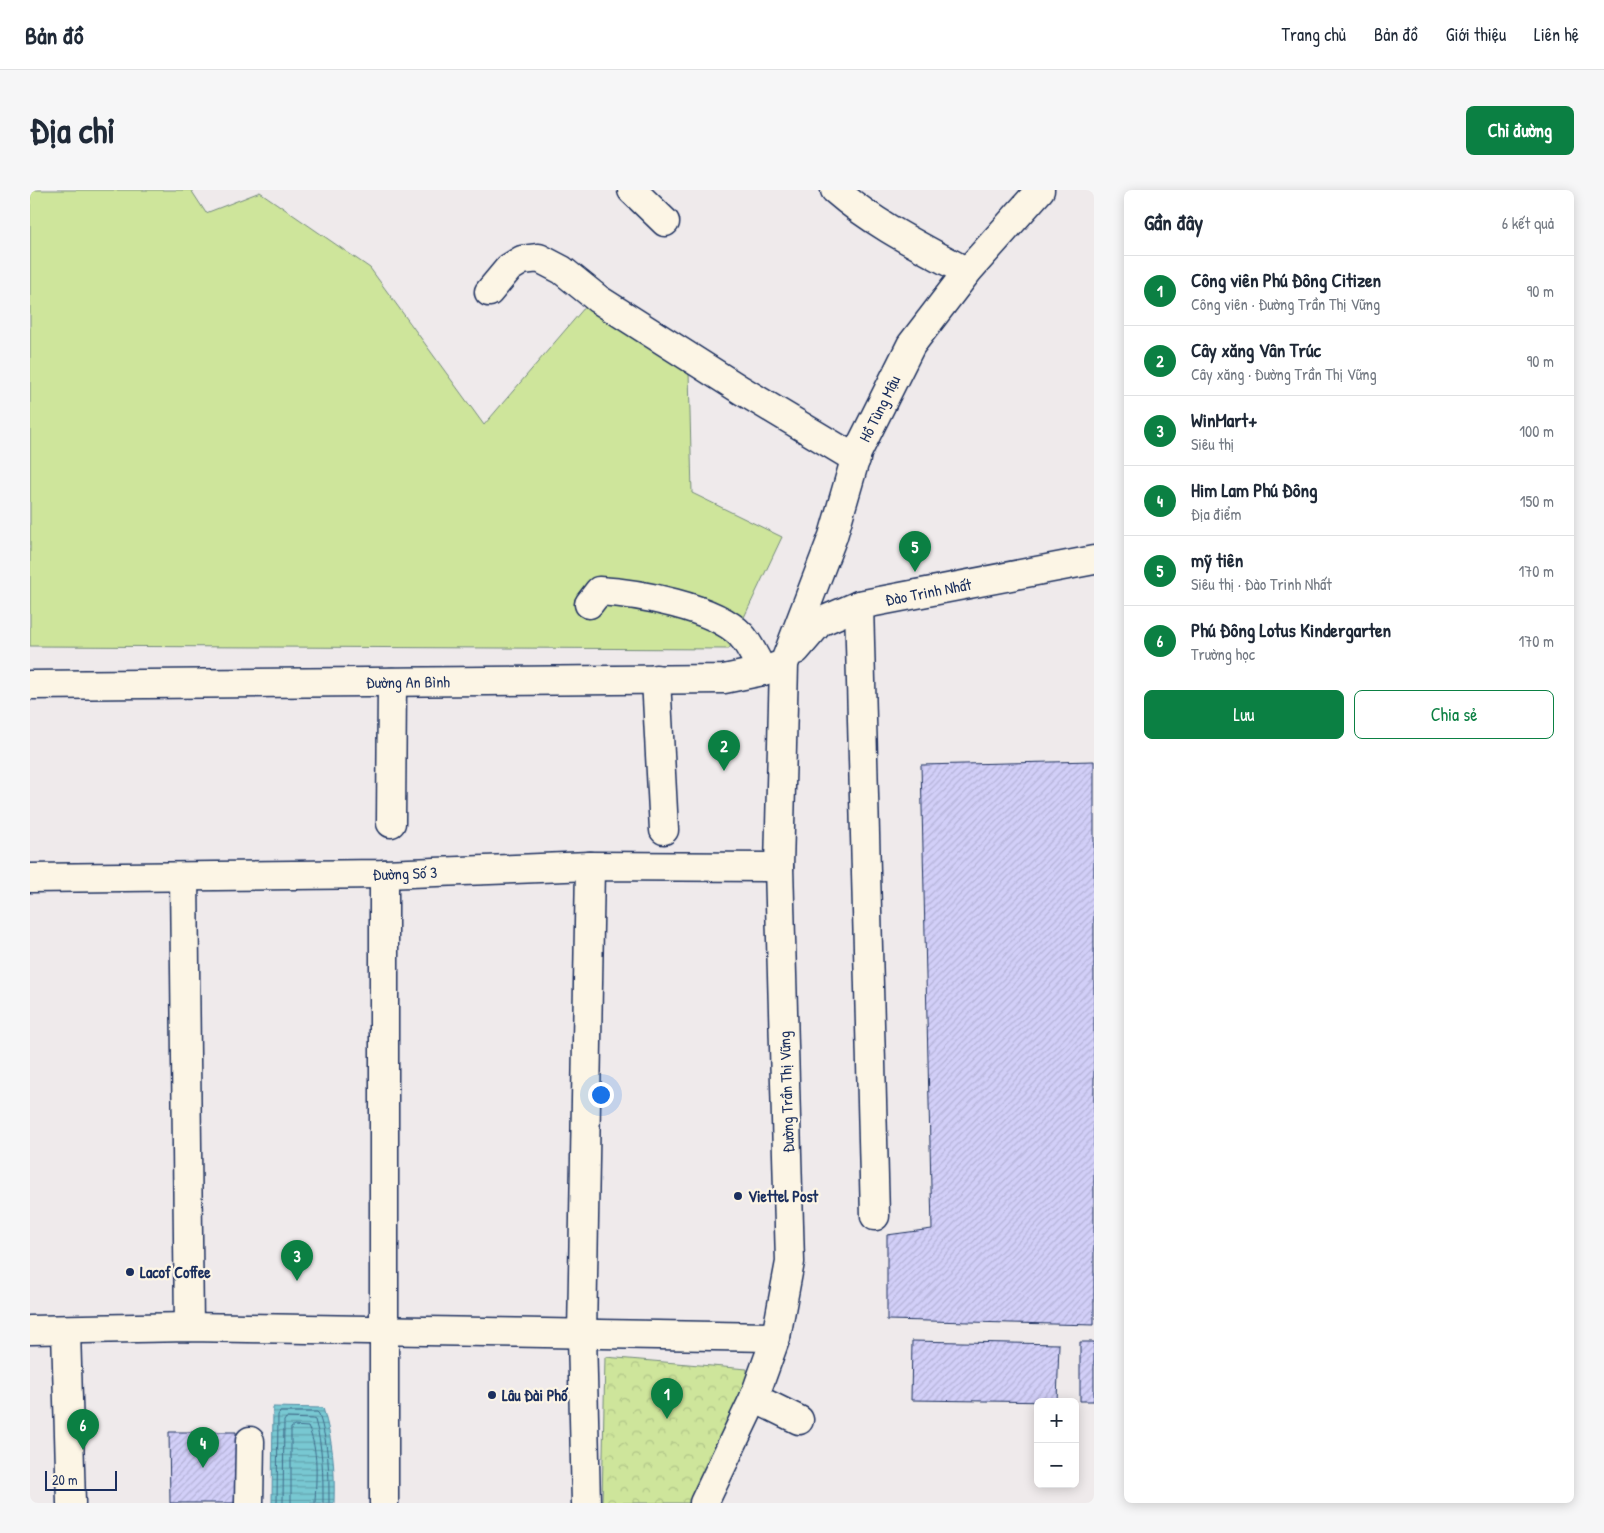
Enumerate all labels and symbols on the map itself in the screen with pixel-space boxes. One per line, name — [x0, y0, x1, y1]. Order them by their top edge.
street label: Hồ Tùng Mậu — [853, 371, 905, 445]
pin: 5 — [899, 531, 931, 572]
street label: Đào Trinh Nhất — [883, 573, 974, 611]
street label: Đường An Bình — [366, 670, 450, 693]
pin: 2 — [708, 730, 740, 771]
street label: Đường Số 3 — [373, 861, 438, 885]
street label: Đường Trần Thị Vững — [773, 1031, 799, 1153]
your location — [588, 1082, 614, 1108]
place label: Viettel Post — [748, 1185, 819, 1207]
marker: Viettel Post — [732, 1190, 744, 1202]
pin: 3 — [281, 1240, 313, 1281]
place label: Lacof Coffee — [140, 1261, 211, 1283]
marker: Lacof Coffee — [124, 1266, 136, 1278]
pin: 1 — [651, 1378, 683, 1419]
place label: Lâu Đài Phố — [502, 1384, 569, 1406]
marker: Lâu Đài Phố — [486, 1389, 498, 1401]
pin: 6 — [67, 1409, 99, 1450]
pin: 4 — [187, 1427, 219, 1468]
scale bar — [45, 1468, 118, 1491]

